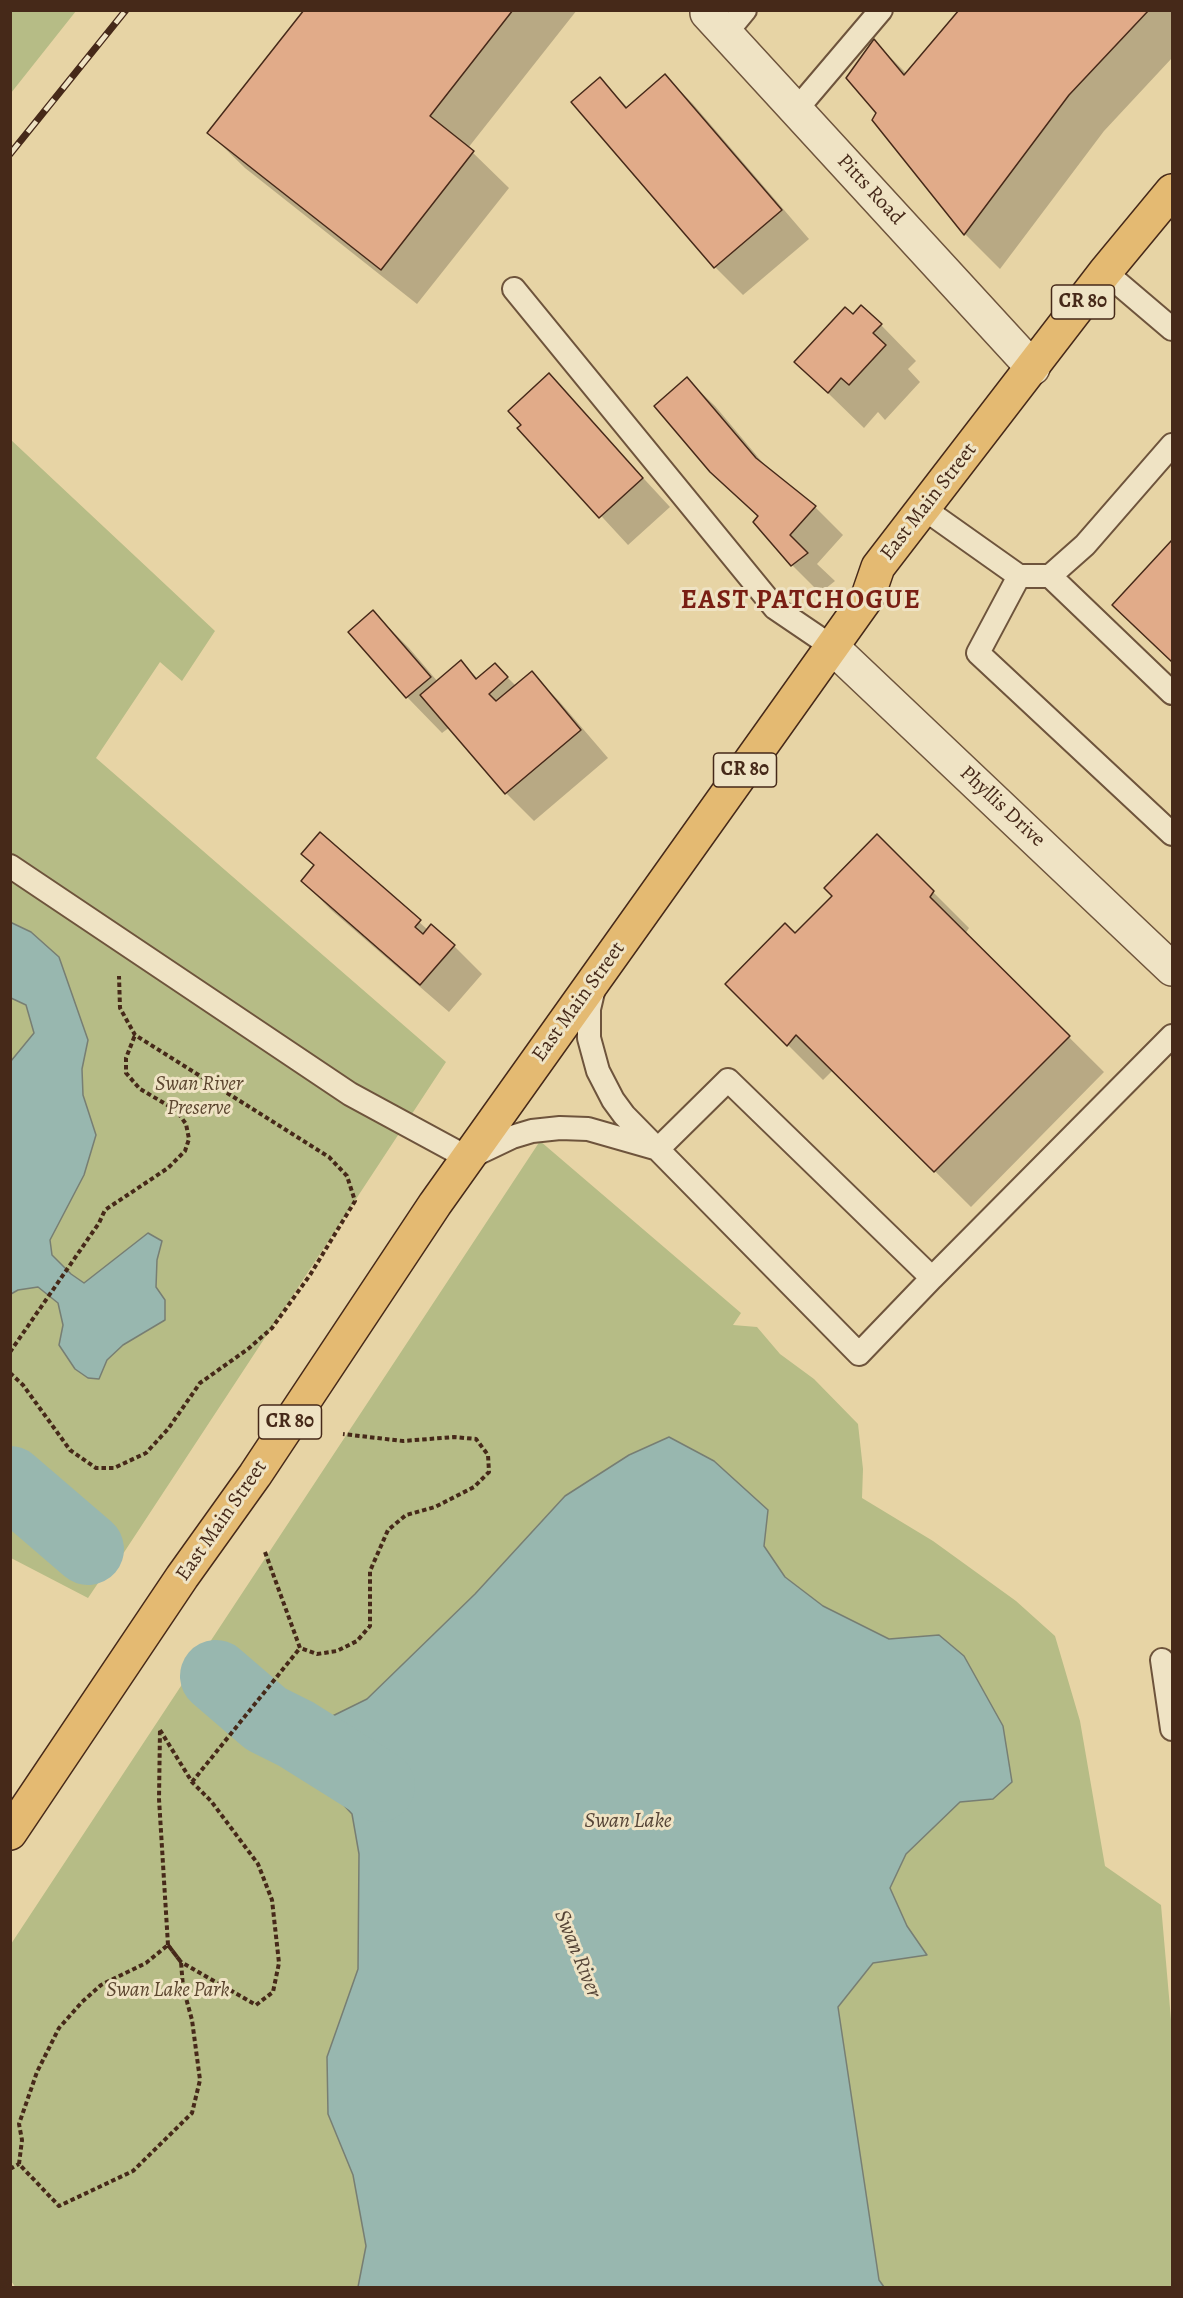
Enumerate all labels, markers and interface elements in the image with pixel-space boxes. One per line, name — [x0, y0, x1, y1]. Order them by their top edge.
street label: Pitts Road — [831, 149, 909, 231]
road number: CR 80 — [1052, 285, 1114, 319]
street label: East Main Street — [875, 438, 983, 566]
district label: EAST PATCHOGUE — [681, 585, 921, 617]
road number: CR 80 — [714, 753, 777, 787]
street label: Phyllis Drive — [954, 761, 1050, 853]
street label: East Main Street — [527, 937, 631, 1067]
park label: Swan River Preserve — [155, 1072, 243, 1122]
road number: CR 80 — [258, 1405, 322, 1439]
street label: East Main Street — [171, 1456, 273, 1586]
water label: Swan Lake — [584, 1809, 672, 1835]
water label: Swan River — [547, 1906, 607, 2002]
park label: Swan Lake Park — [106, 1978, 230, 2004]

